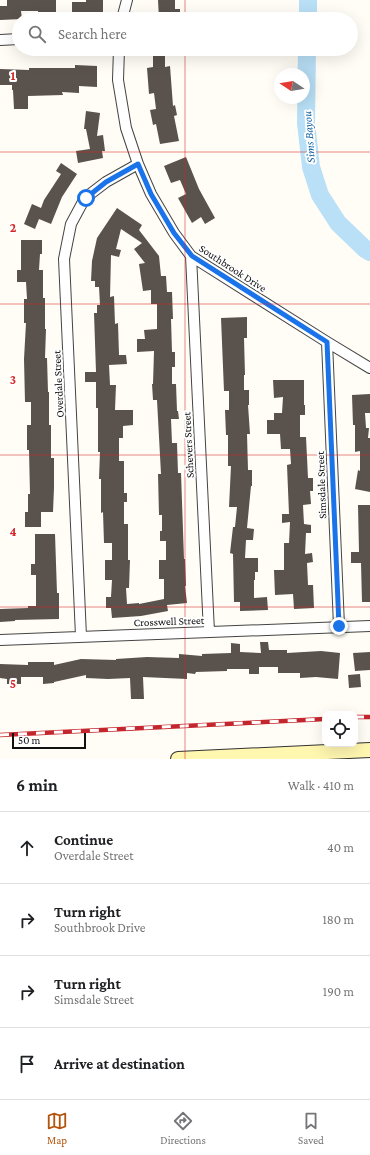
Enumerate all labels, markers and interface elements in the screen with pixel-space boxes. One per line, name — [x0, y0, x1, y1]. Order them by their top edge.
search box — [12, 12, 358, 56]
icon: search — [26, 23, 48, 45]
text: Search here — [58, 26, 127, 42]
text: 1 — [11, 68, 16, 83]
north arrow — [274, 68, 310, 104]
water label: Sims Bayou — [300, 111, 318, 163]
route start — [77, 189, 95, 207]
text: 2 — [10, 220, 17, 235]
street label: Southbrook Drive — [197, 242, 269, 294]
street label: Overdale Street — [50, 350, 66, 418]
text: 3 — [10, 372, 16, 387]
street label: Schevers Street — [180, 411, 196, 478]
street label: Simsdale Street — [314, 451, 328, 519]
text: 4 — [9, 524, 17, 539]
street label: Crosswell Street — [133, 614, 205, 628]
route end — [330, 617, 348, 635]
text: 5 — [10, 676, 16, 691]
map controls — [322, 711, 358, 747]
button: locate — [322, 711, 358, 747]
scale bar — [12, 731, 86, 750]
text: 50 m — [18, 734, 40, 746]
text: 6 min — [16, 776, 58, 795]
text: Walk · 410 m — [288, 778, 354, 793]
text: Continue — [54, 832, 113, 848]
icon: ahead — [16, 837, 38, 859]
text: 40 m — [327, 840, 354, 855]
text: Overdale Street — [54, 848, 134, 863]
text: Turn right — [54, 904, 121, 920]
icon: right — [16, 909, 38, 931]
text: 180 m — [322, 912, 354, 927]
text: Southbrook Drive — [54, 920, 146, 935]
text: Turn right — [54, 976, 121, 992]
icon: right — [16, 981, 38, 1003]
text: 190 m — [323, 984, 354, 999]
text: Simsdale Street — [54, 992, 134, 1007]
icon: arrive — [16, 1053, 38, 1075]
text: Arrive at destination — [54, 1056, 185, 1072]
tab: Map — [46, 1110, 68, 1146]
tab: Directions — [160, 1110, 206, 1146]
tab: Saved — [298, 1110, 324, 1146]

